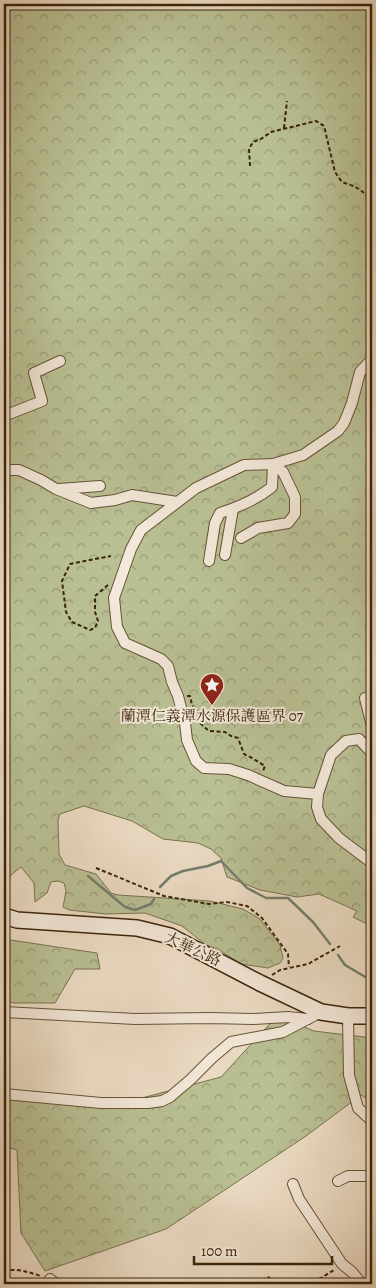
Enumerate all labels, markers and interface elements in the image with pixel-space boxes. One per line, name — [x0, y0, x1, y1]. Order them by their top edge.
place icon: 蘭潭仁義潭水源保護區界 07 — [199, 672, 225, 706]
place label: 蘭潭仁義潭水源保護區界 07 — [121, 706, 304, 726]
street label: 大華公路 — [162, 927, 224, 971]
scale bar — [194, 1233, 331, 1265]
text: 100 m — [201, 1241, 238, 1261]

